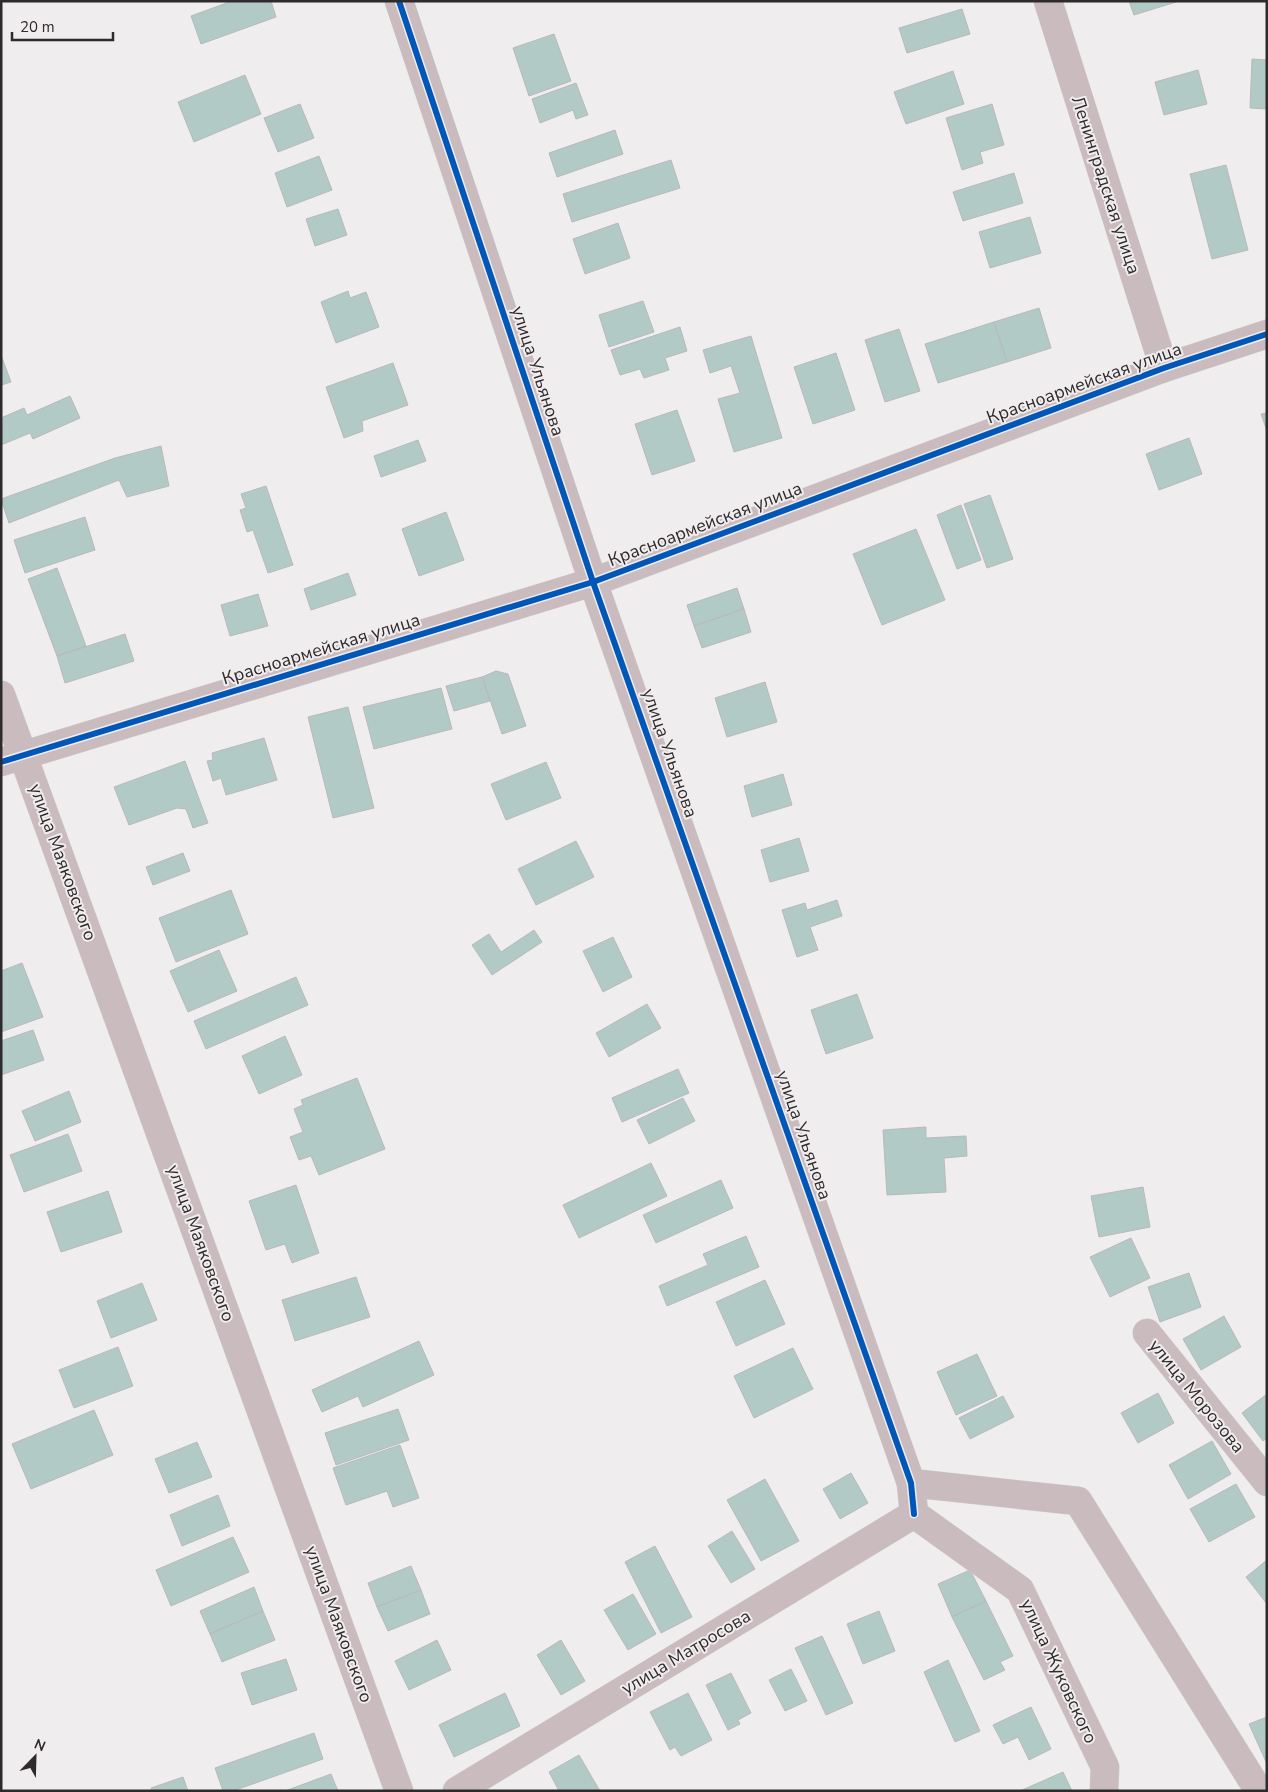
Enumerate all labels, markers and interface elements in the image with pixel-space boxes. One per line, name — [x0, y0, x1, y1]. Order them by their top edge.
scale bar — [12, 10, 114, 42]
text: 20 m — [20, 17, 55, 37]
street label: Ленинградская улица — [1066, 93, 1146, 277]
street label: улица Ульянова — [506, 303, 570, 439]
street label: Красноармейская улица — [983, 337, 1185, 429]
street label: Красноармейская улица — [605, 476, 805, 572]
street label: Красноармейская улица — [219, 607, 423, 691]
street label: улица Ульянова — [637, 685, 703, 821]
street label: улица Маяковского — [23, 780, 103, 944]
street label: улица Ульянова — [771, 1067, 837, 1203]
street label: улица Маяковского — [161, 1161, 241, 1325]
street label: улица Морозова — [1144, 1334, 1250, 1458]
street label: улица Маяковского — [299, 1542, 379, 1706]
street label: улица Жуковского — [1015, 1595, 1103, 1747]
street label: улица Матросова — [617, 1604, 755, 1700]
north arrow — [10, 1732, 60, 1782]
text: N — [31, 1735, 48, 1756]

